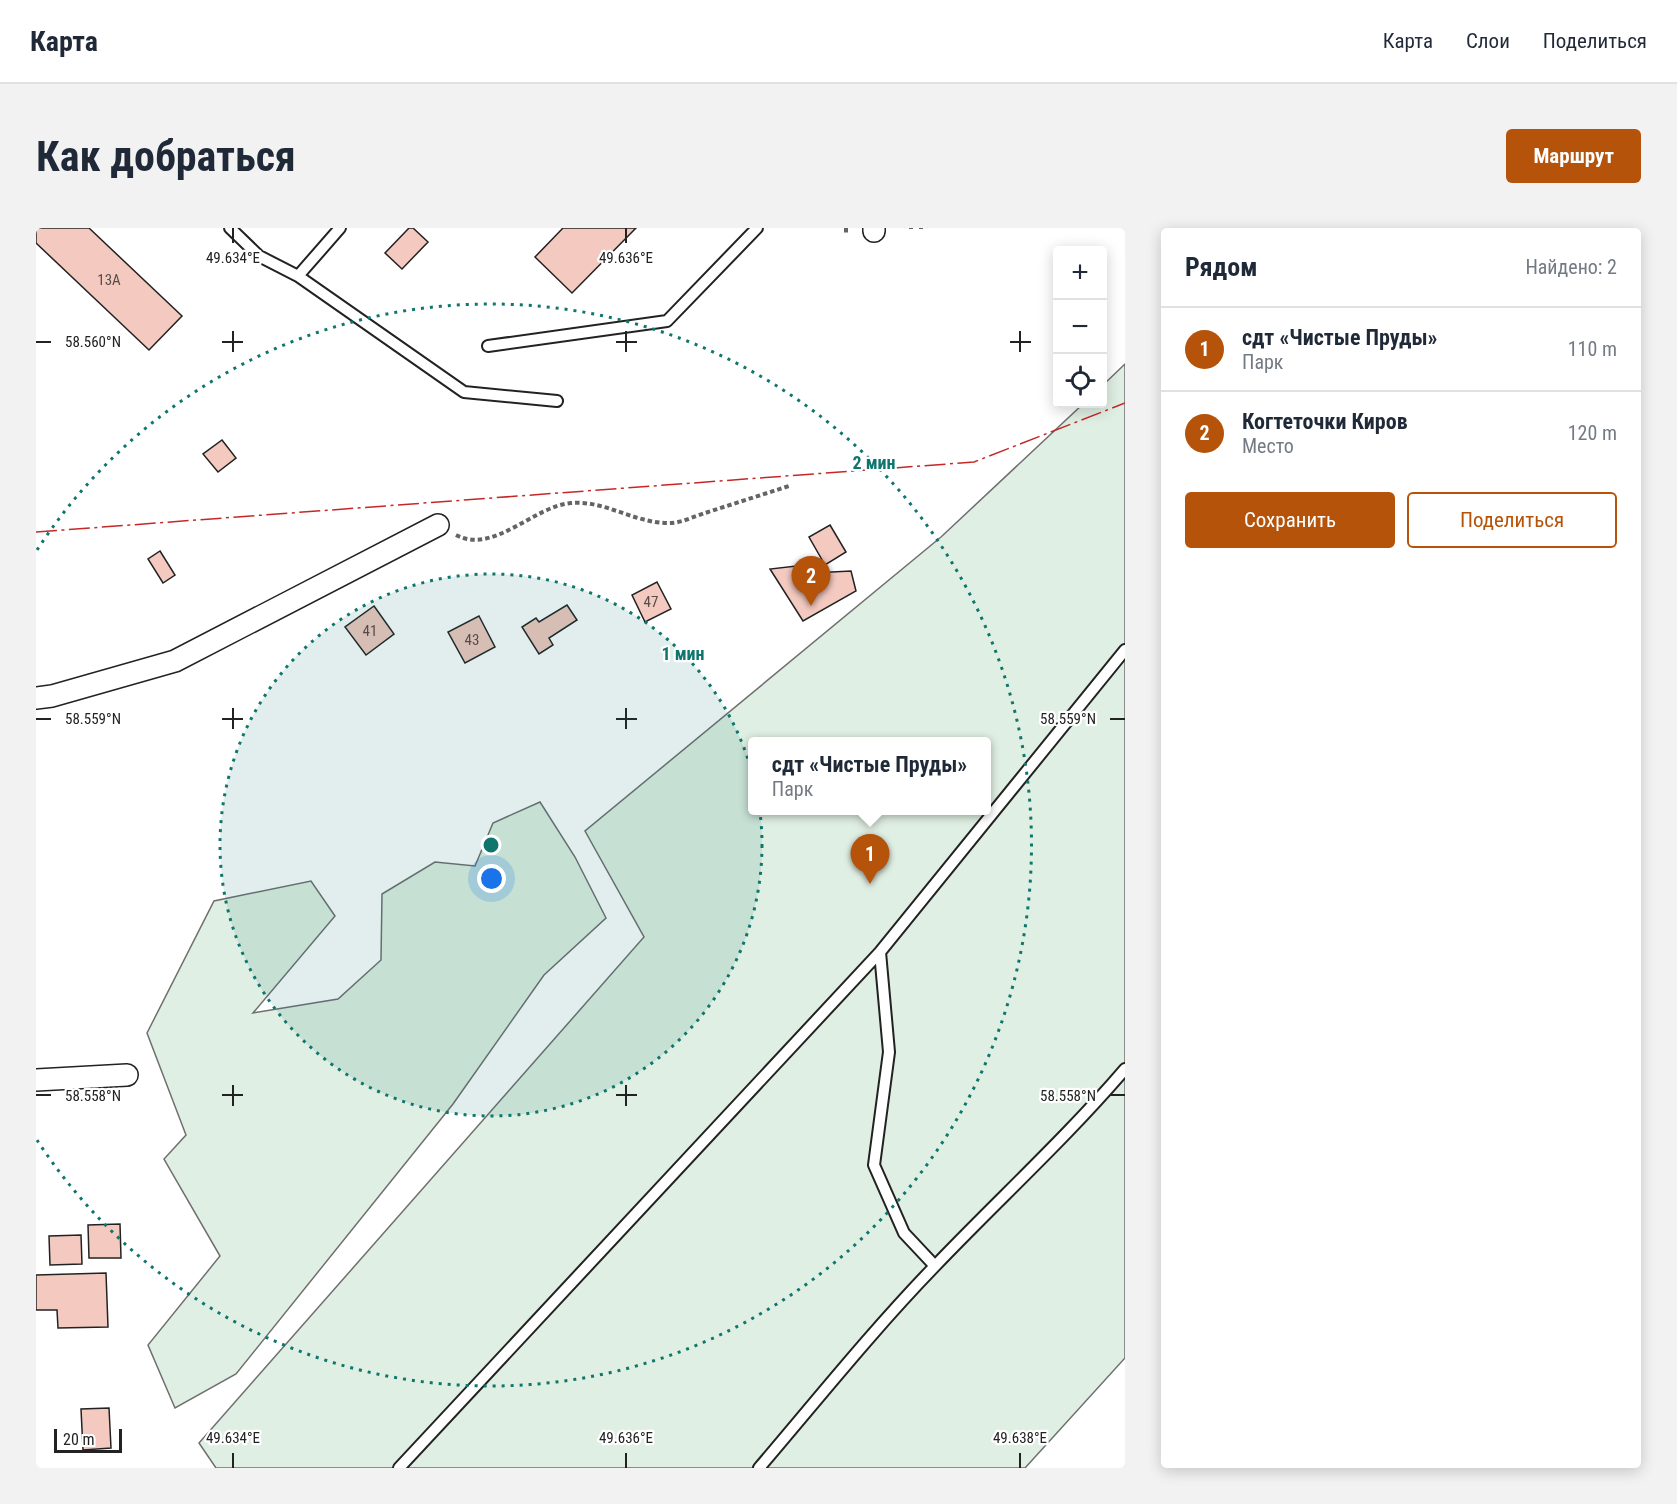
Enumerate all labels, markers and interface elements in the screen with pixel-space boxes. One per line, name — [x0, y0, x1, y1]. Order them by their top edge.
text: Карта — [30, 25, 98, 58]
text: Карта — [1383, 29, 1433, 53]
text: Слои — [1466, 29, 1510, 53]
text: Поделиться — [1543, 29, 1647, 53]
button: Маршрут — [1506, 129, 1641, 183]
text: Как добраться — [36, 132, 296, 181]
map controls — [1053, 246, 1107, 408]
button: + — [1053, 246, 1107, 300]
text: 49.634°E — [206, 249, 260, 267]
text: 49.636°E — [599, 249, 653, 267]
text: Рядом — [1185, 252, 1257, 282]
text: Найдено: 2 — [1525, 255, 1617, 279]
house number: 13А — [97, 271, 121, 289]
button: − — [1053, 300, 1107, 354]
text: сдт «Чистые Пруды» — [1242, 325, 1437, 350]
text: 58.560°N — [65, 333, 121, 351]
text: 1 — [1199, 337, 1210, 361]
text: 110 m — [1568, 337, 1617, 361]
text: Парк — [1242, 350, 1283, 374]
button: locate — [1053, 354, 1107, 408]
text: Когтеточки Киров — [1242, 409, 1408, 434]
text: 2 — [1199, 421, 1210, 445]
text: 120 m — [1568, 421, 1617, 445]
text: Место — [1242, 434, 1294, 458]
text: 2 мин — [852, 452, 896, 473]
button: Сохранить — [1185, 492, 1395, 548]
button: Поделиться — [1407, 492, 1617, 548]
pin: 2 — [792, 556, 830, 606]
house number: 47 — [644, 593, 658, 611]
house number: 41 — [363, 622, 377, 640]
house number: 43 — [465, 631, 479, 649]
text: 1 мин — [661, 643, 705, 664]
text: 58.559°N — [65, 710, 121, 728]
text: 58.559°N — [1040, 710, 1096, 728]
popup — [748, 737, 991, 815]
text: сдт «Чистые Пруды» — [772, 752, 967, 777]
text: Парк — [772, 777, 813, 801]
pin: 1 — [850, 834, 890, 884]
centre of rings — [481, 835, 501, 855]
your location — [477, 864, 506, 893]
text: 58.558°N — [65, 1087, 121, 1105]
text: 58.558°N — [1040, 1087, 1096, 1105]
scale bar — [54, 1426, 122, 1454]
text: 49.634°E — [206, 1429, 260, 1447]
text: 49.636°E — [599, 1429, 653, 1447]
text: 49.638°E — [993, 1429, 1047, 1447]
text: 20 m — [63, 1430, 95, 1449]

